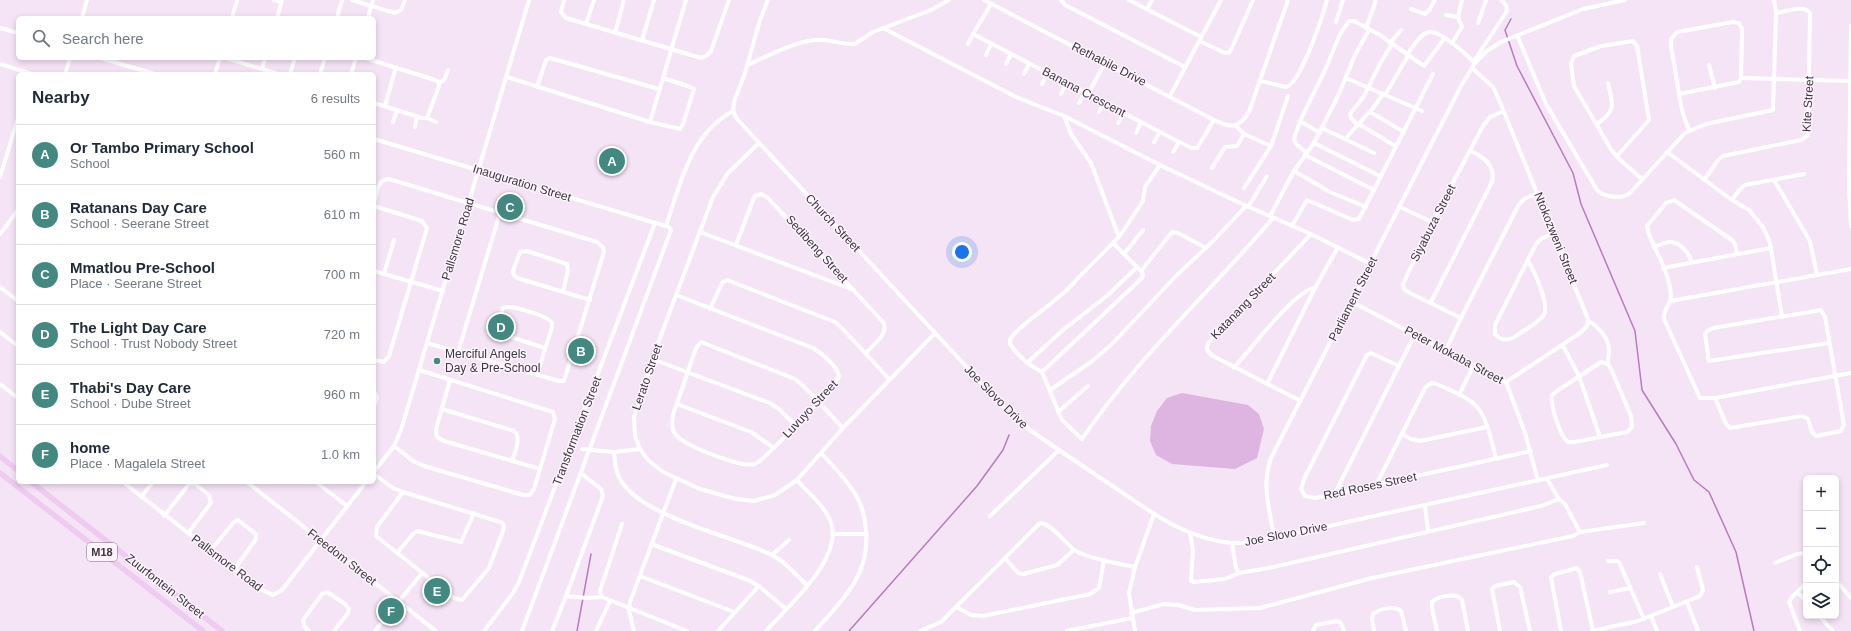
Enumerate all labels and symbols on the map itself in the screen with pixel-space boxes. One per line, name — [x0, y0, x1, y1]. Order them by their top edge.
street label: Rethabile Drive — [1069, 39, 1149, 89]
street label: Banana Crescent — [1040, 64, 1129, 120]
street label: Kite Street — [1800, 75, 1816, 132]
pin: A — [599, 146, 625, 176]
street label: Inauguration Street — [471, 161, 573, 205]
street label: Siyabuza Street — [1408, 181, 1459, 264]
street label: Ntokozweni Street — [1531, 190, 1581, 286]
street label: Church Street — [803, 191, 864, 255]
pin: C — [497, 192, 523, 222]
street label: Pallsmore Road — [439, 196, 477, 282]
street label: Sedibeng Street — [783, 212, 851, 286]
your location — [952, 242, 972, 262]
street label: Parliament Street — [1326, 254, 1381, 343]
street label: Katanang Street — [1208, 269, 1279, 342]
pin: D — [488, 312, 514, 342]
street label: Peter Mokaba Street — [1402, 323, 1506, 387]
pin: B — [568, 336, 594, 366]
street label: Lerato Street — [629, 341, 665, 412]
place label: Merciful Angels Day & Pre-School — [445, 347, 540, 375]
marker: Merciful Angels Day & Pre-School — [432, 356, 442, 366]
street label: Joe Slovo Drive — [961, 362, 1031, 432]
street label: Transformation Street — [550, 374, 604, 487]
street label: Luvuyo Street — [780, 377, 841, 441]
street label: Red Roses Street — [1322, 469, 1418, 503]
street label: Joe Slovo Drive — [1243, 519, 1329, 549]
street label: Freedom Street — [305, 526, 380, 589]
street label: Pallsmore Road — [189, 532, 265, 594]
road number: M18 — [87, 543, 117, 561]
street label: Zuurfontein Street — [123, 551, 208, 621]
pin: E — [424, 576, 450, 606]
pin: F — [378, 596, 404, 626]

